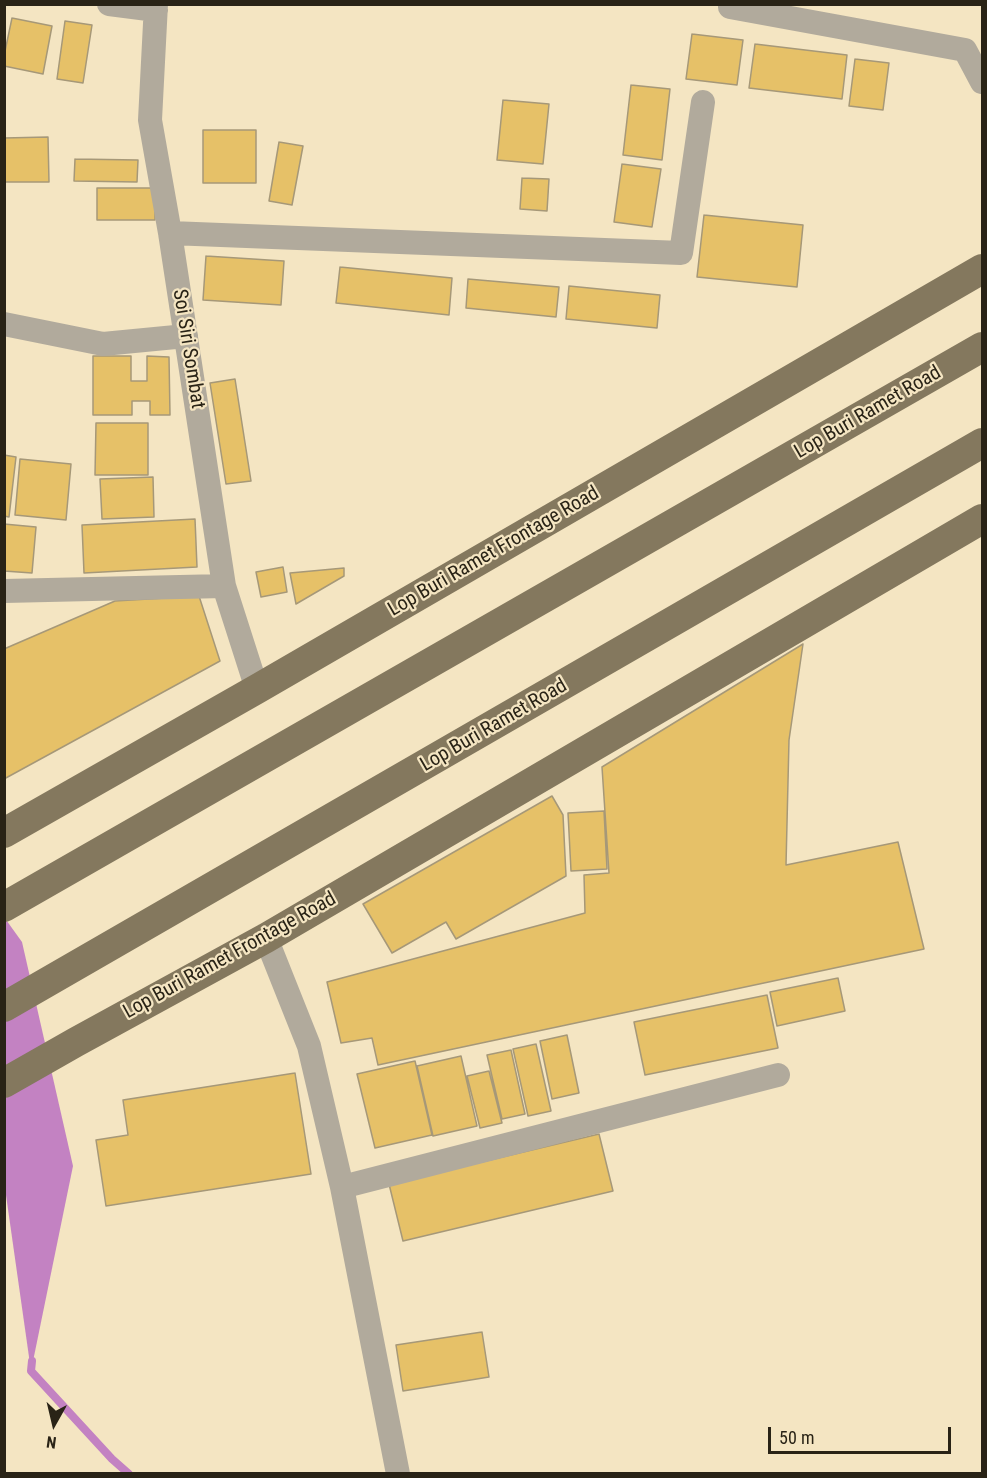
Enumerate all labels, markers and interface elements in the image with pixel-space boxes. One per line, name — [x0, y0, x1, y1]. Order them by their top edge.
street label: Soi Siri Sombat — [167, 288, 209, 410]
street label: Lop Buri Ramet Road — [790, 361, 946, 465]
street label: Lop Buri Ramet Frontage Road — [384, 482, 604, 622]
street label: Lop Buri Ramet Road — [416, 674, 572, 778]
street label: Lop Buri Ramet Frontage Road — [119, 887, 341, 1025]
north arrow — [24, 1394, 84, 1454]
scale bar — [771, 1415, 954, 1453]
text: 50 m — [779, 1427, 814, 1448]
text: N — [45, 1432, 58, 1452]

